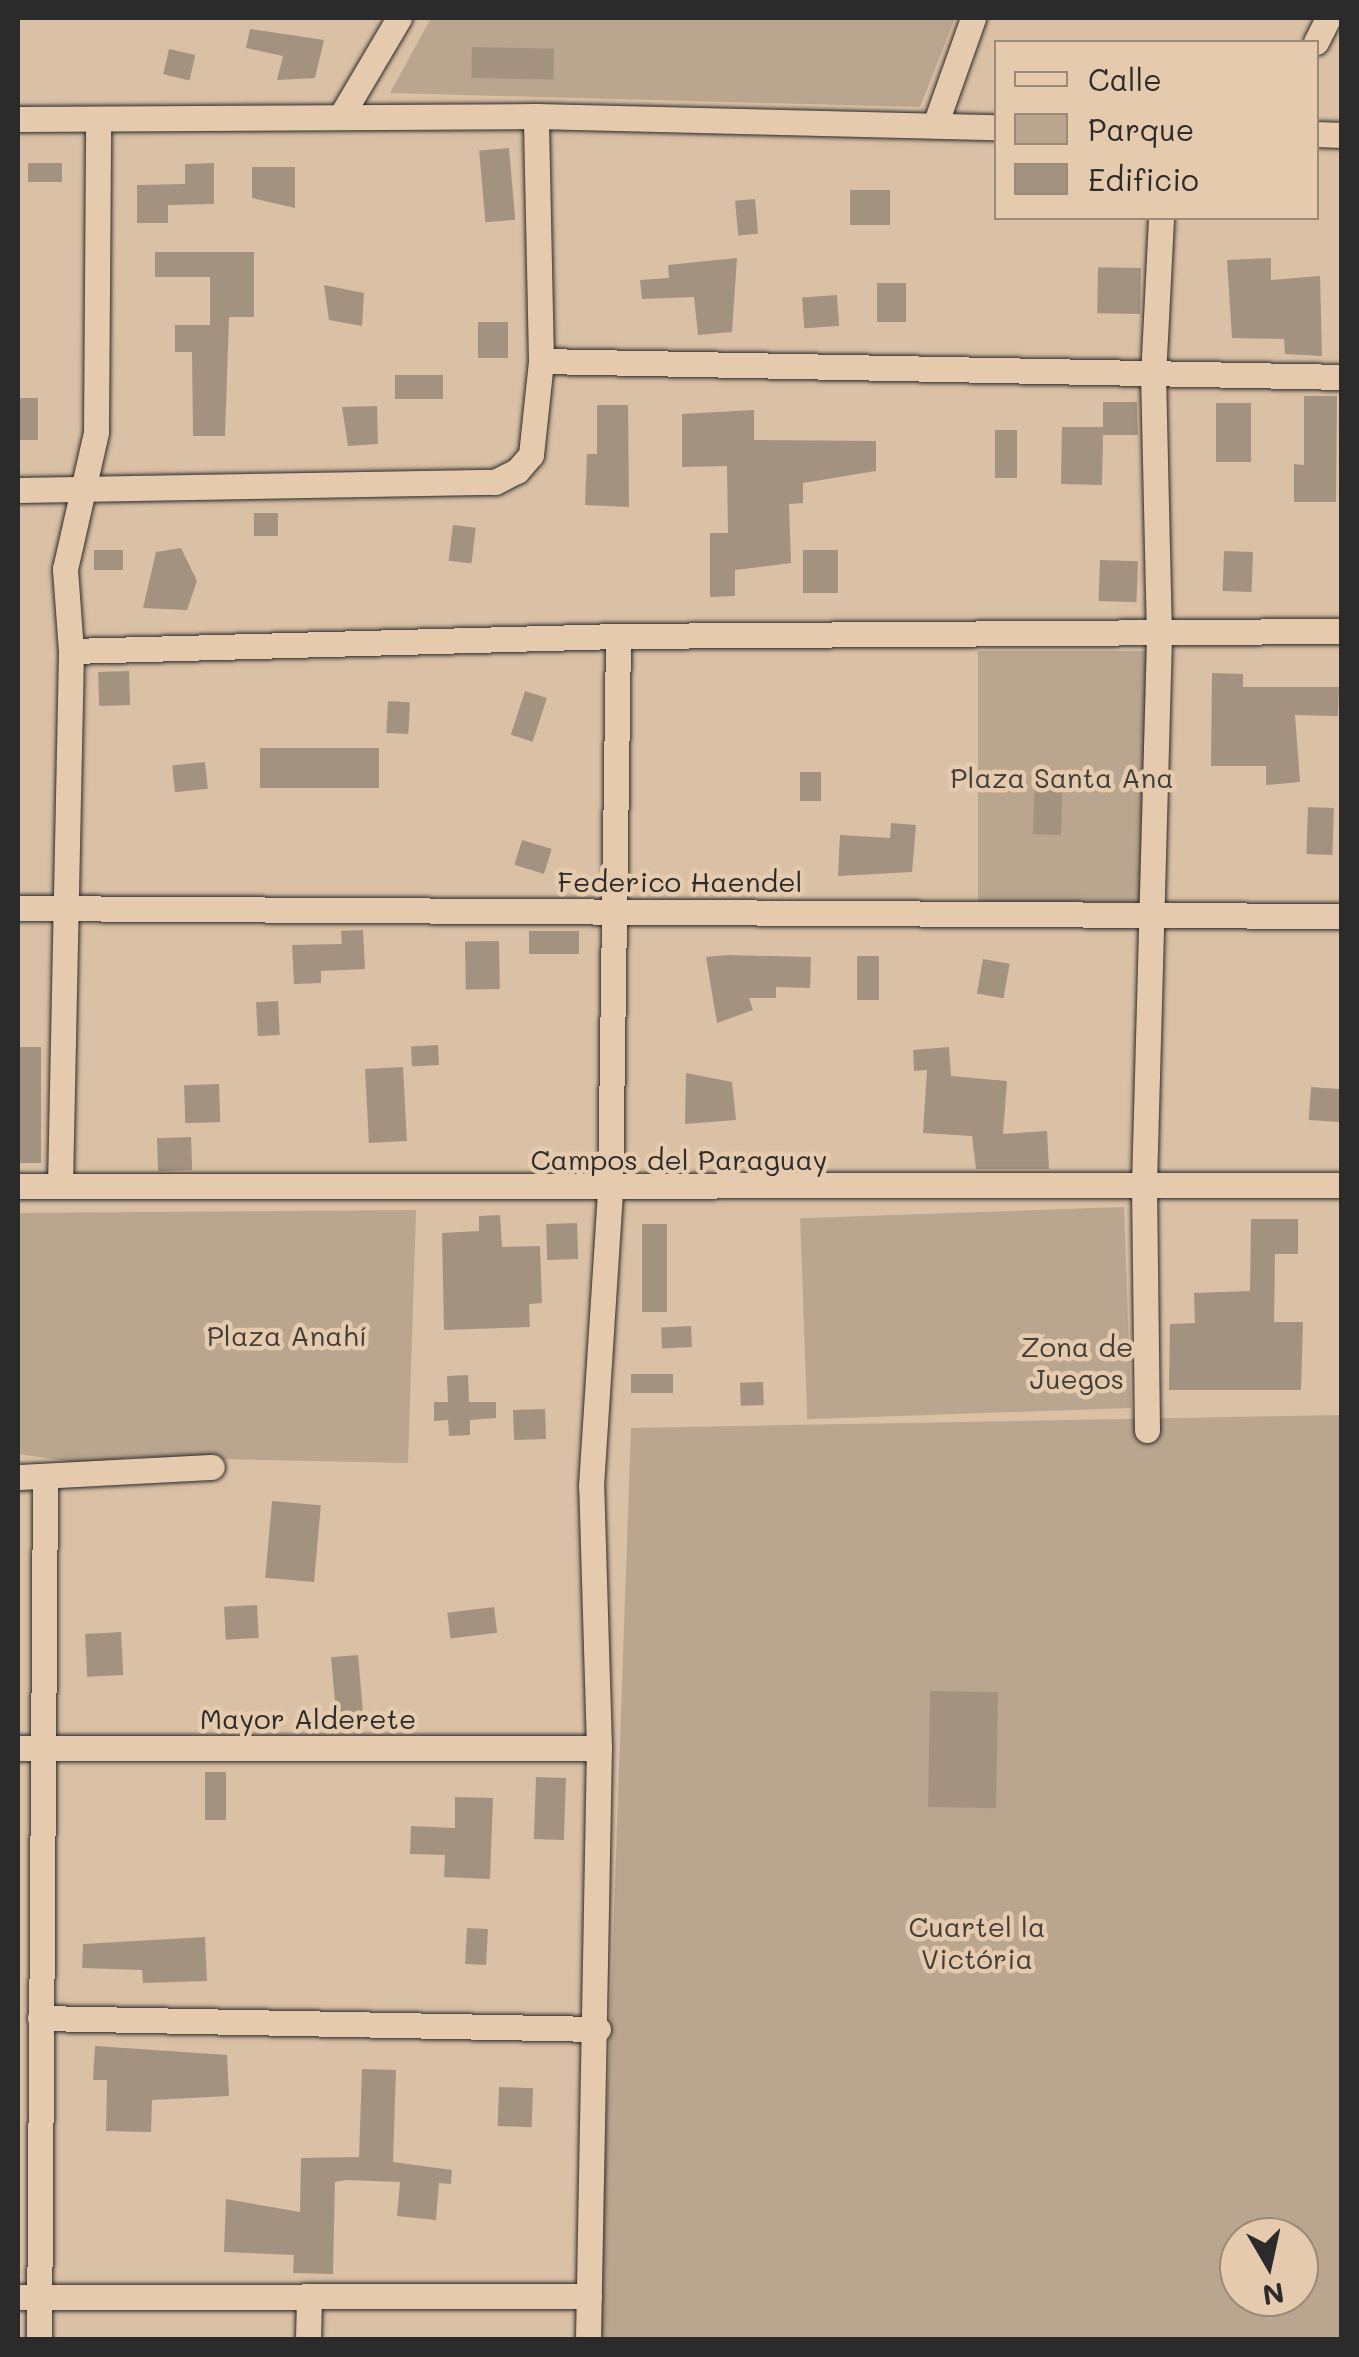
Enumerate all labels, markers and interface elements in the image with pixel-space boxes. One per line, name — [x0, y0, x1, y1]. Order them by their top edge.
legend — [994, 40, 1319, 220]
text: Calle — [1088, 59, 1162, 99]
text: Parque — [1088, 109, 1194, 149]
text: Edificio — [1088, 159, 1199, 199]
park label: Plaza Santa Ana — [950, 760, 1174, 794]
street label: Federico Haendel — [557, 864, 803, 898]
street label: Campos del Paraguay — [531, 1142, 827, 1176]
park label: Plaza Anahí — [207, 1318, 367, 1352]
park label: Zona de Juegos — [1021, 1329, 1133, 1395]
street label: Mayor Alderete — [200, 1701, 416, 1735]
park label: Cuartel la Victória — [909, 1909, 1045, 1975]
north arrow — [1219, 2217, 1319, 2317]
text: N — [1260, 2275, 1287, 2314]

